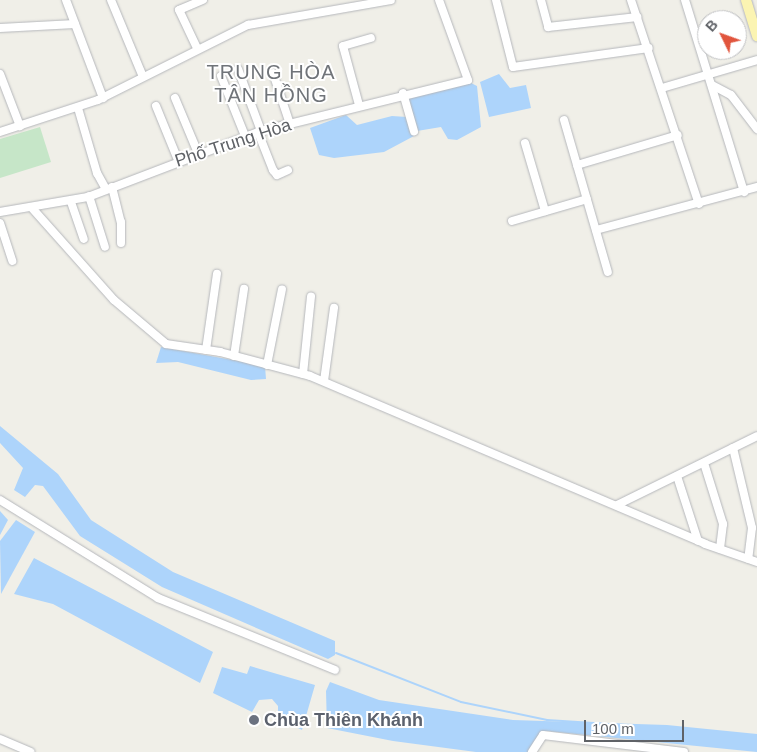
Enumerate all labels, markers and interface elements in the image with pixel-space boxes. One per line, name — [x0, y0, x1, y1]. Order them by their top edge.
north arrow — [697, 10, 747, 60]
text: B — [702, 17, 721, 35]
district label: TRUNG HÒA TÂN HỒNG — [205, 61, 337, 108]
street label: Phố Trung Hòa — [172, 114, 294, 172]
place label: Chùa Thiên Khánh — [264, 709, 423, 731]
scale bar — [587, 710, 687, 742]
marker: Chùa Thiên Khánh — [248, 714, 260, 726]
text: 100 m — [592, 720, 634, 737]

